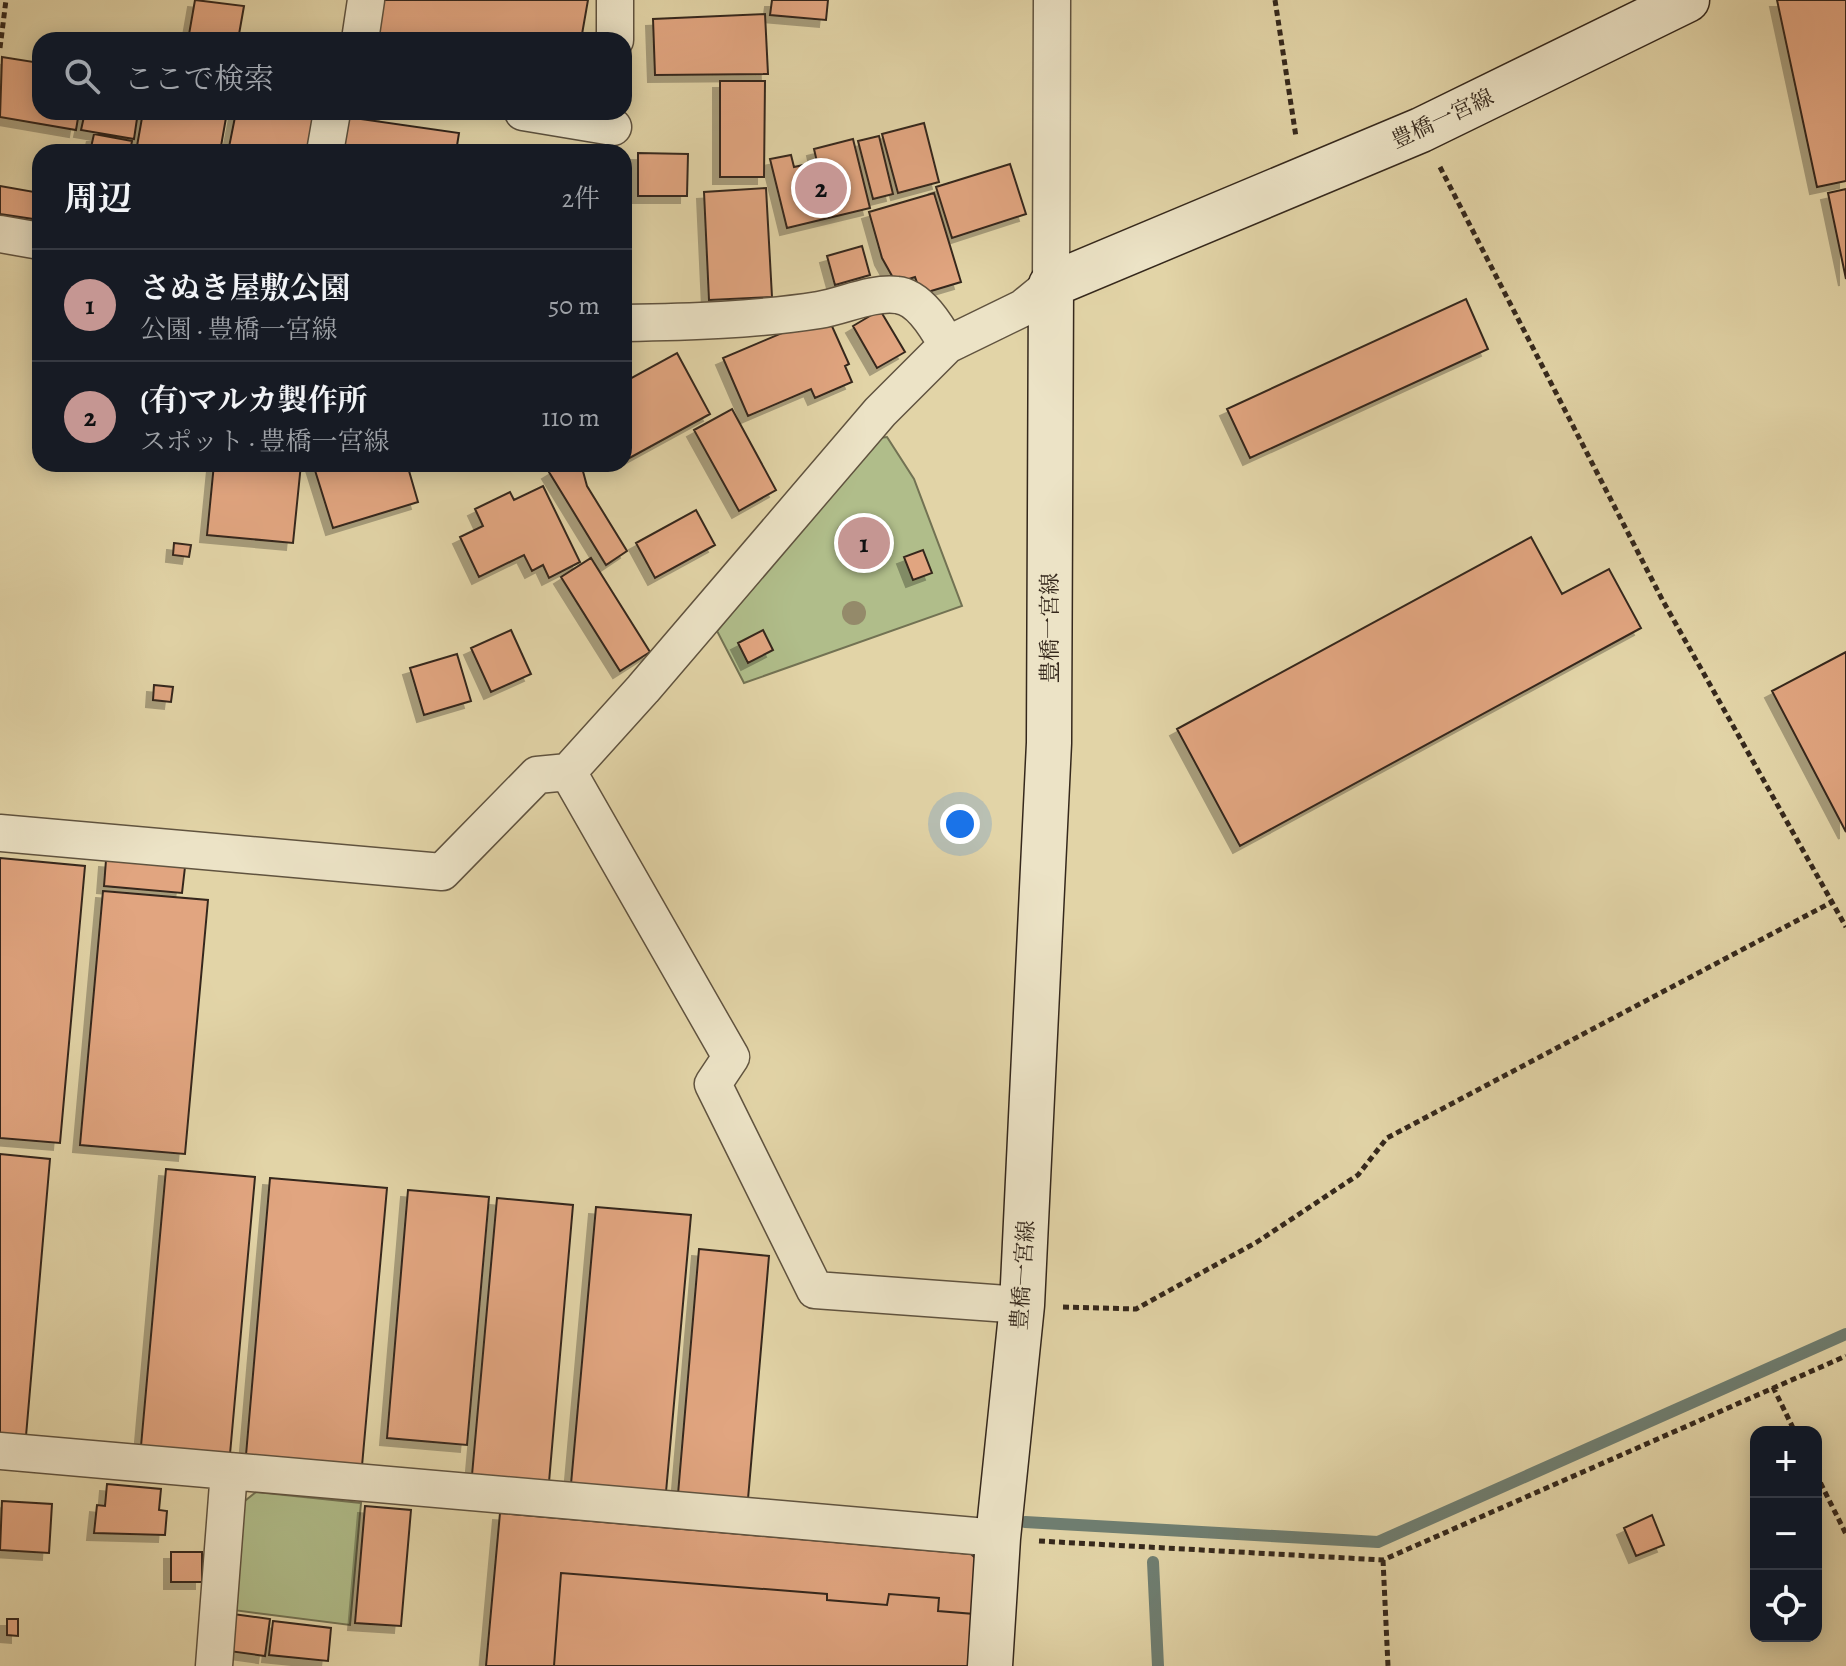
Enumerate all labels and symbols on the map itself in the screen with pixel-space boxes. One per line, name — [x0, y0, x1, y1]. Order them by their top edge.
street label: 豊橋一宮線 — [1386, 82, 1499, 156]
pin: 2 — [795, 158, 847, 218]
pin: 1 — [838, 513, 890, 573]
street label: 豊橋一宮線 — [1035, 573, 1065, 683]
your location — [940, 804, 980, 844]
street label: 豊橋一宮線 — [1004, 1219, 1042, 1331]

